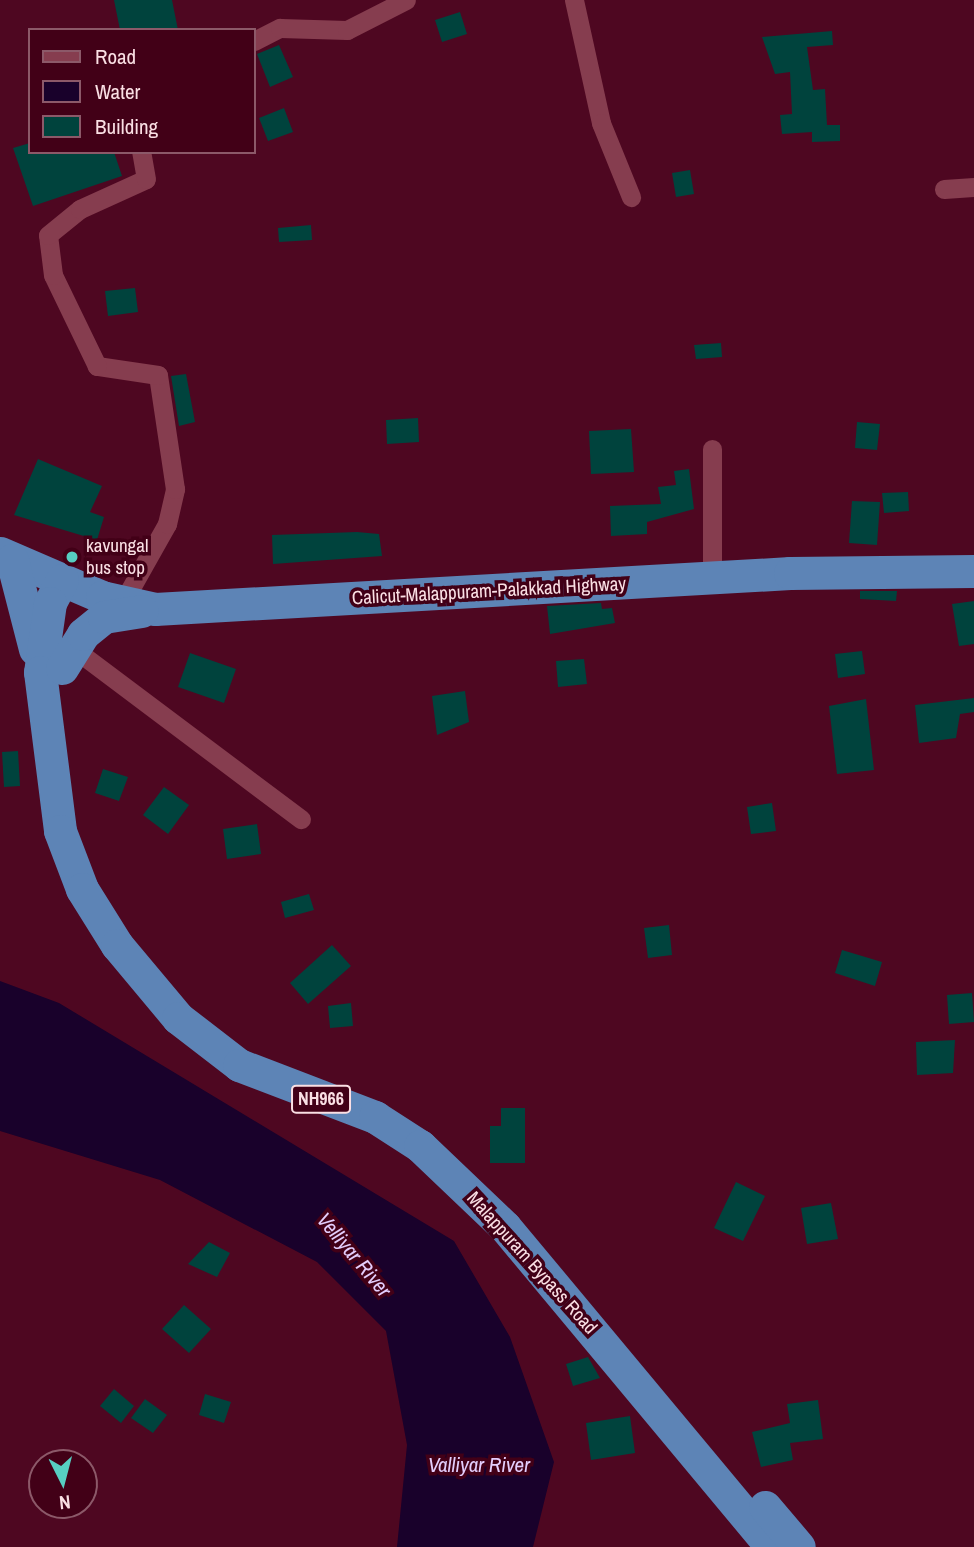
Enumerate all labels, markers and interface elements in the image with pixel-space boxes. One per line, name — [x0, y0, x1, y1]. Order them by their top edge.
legend — [28, 28, 256, 154]
text: Road — [95, 42, 136, 71]
text: Water — [95, 77, 140, 106]
text: Building — [95, 112, 158, 141]
place label: kavungal bus stop — [86, 535, 148, 579]
marker: kavungal bus stop — [64, 549, 80, 565]
street label: Calicut-Malappuram-Palakkad Highway — [351, 572, 627, 610]
road number: NH966 — [290, 1084, 352, 1114]
street label: Malappuram Bypass Road — [462, 1187, 602, 1339]
water label: Velliyar River — [312, 1208, 396, 1302]
north arrow — [28, 1449, 98, 1519]
water label: Valliyar River — [428, 1452, 530, 1478]
text: N — [58, 1489, 72, 1516]

